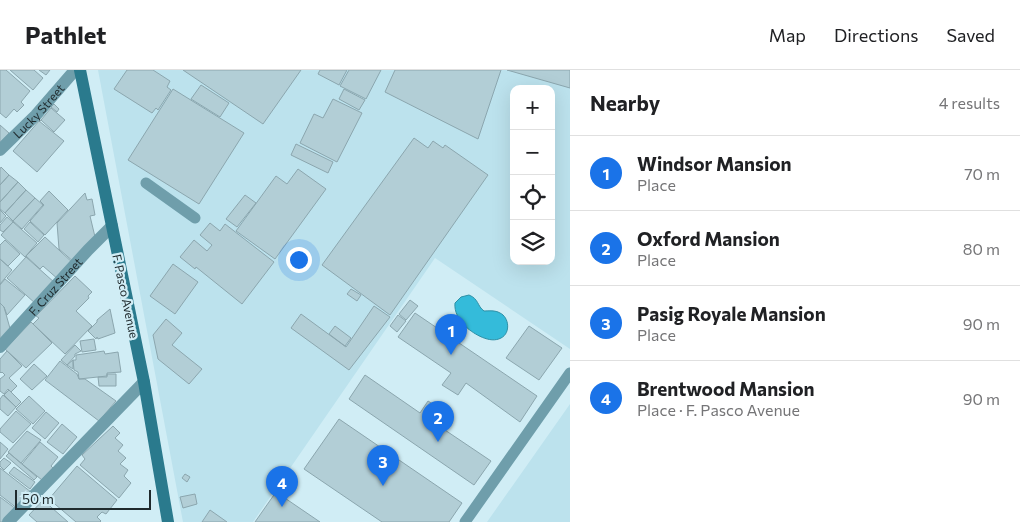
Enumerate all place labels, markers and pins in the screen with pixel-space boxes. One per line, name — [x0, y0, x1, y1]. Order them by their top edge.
pin: 1 — [435, 314, 467, 355]
pin: 2 — [422, 401, 454, 442]
pin: 3 — [367, 445, 399, 486]
pin: 4 — [266, 466, 298, 507]

